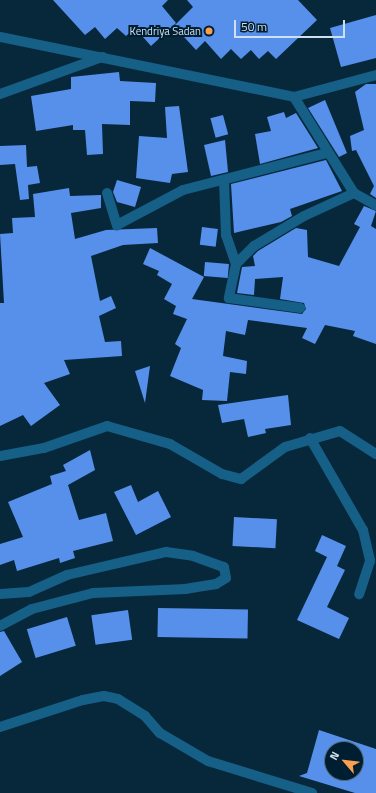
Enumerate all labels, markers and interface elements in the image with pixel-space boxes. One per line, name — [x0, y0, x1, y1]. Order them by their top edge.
scale bar — [236, 12, 347, 38]
text: 50 m — [241, 17, 267, 36]
place label: Kendriya Sadan — [130, 24, 201, 38]
marker: Kendriya Sadan — [204, 26, 214, 36]
north arrow — [324, 741, 364, 781]
text: N — [325, 749, 343, 763]

